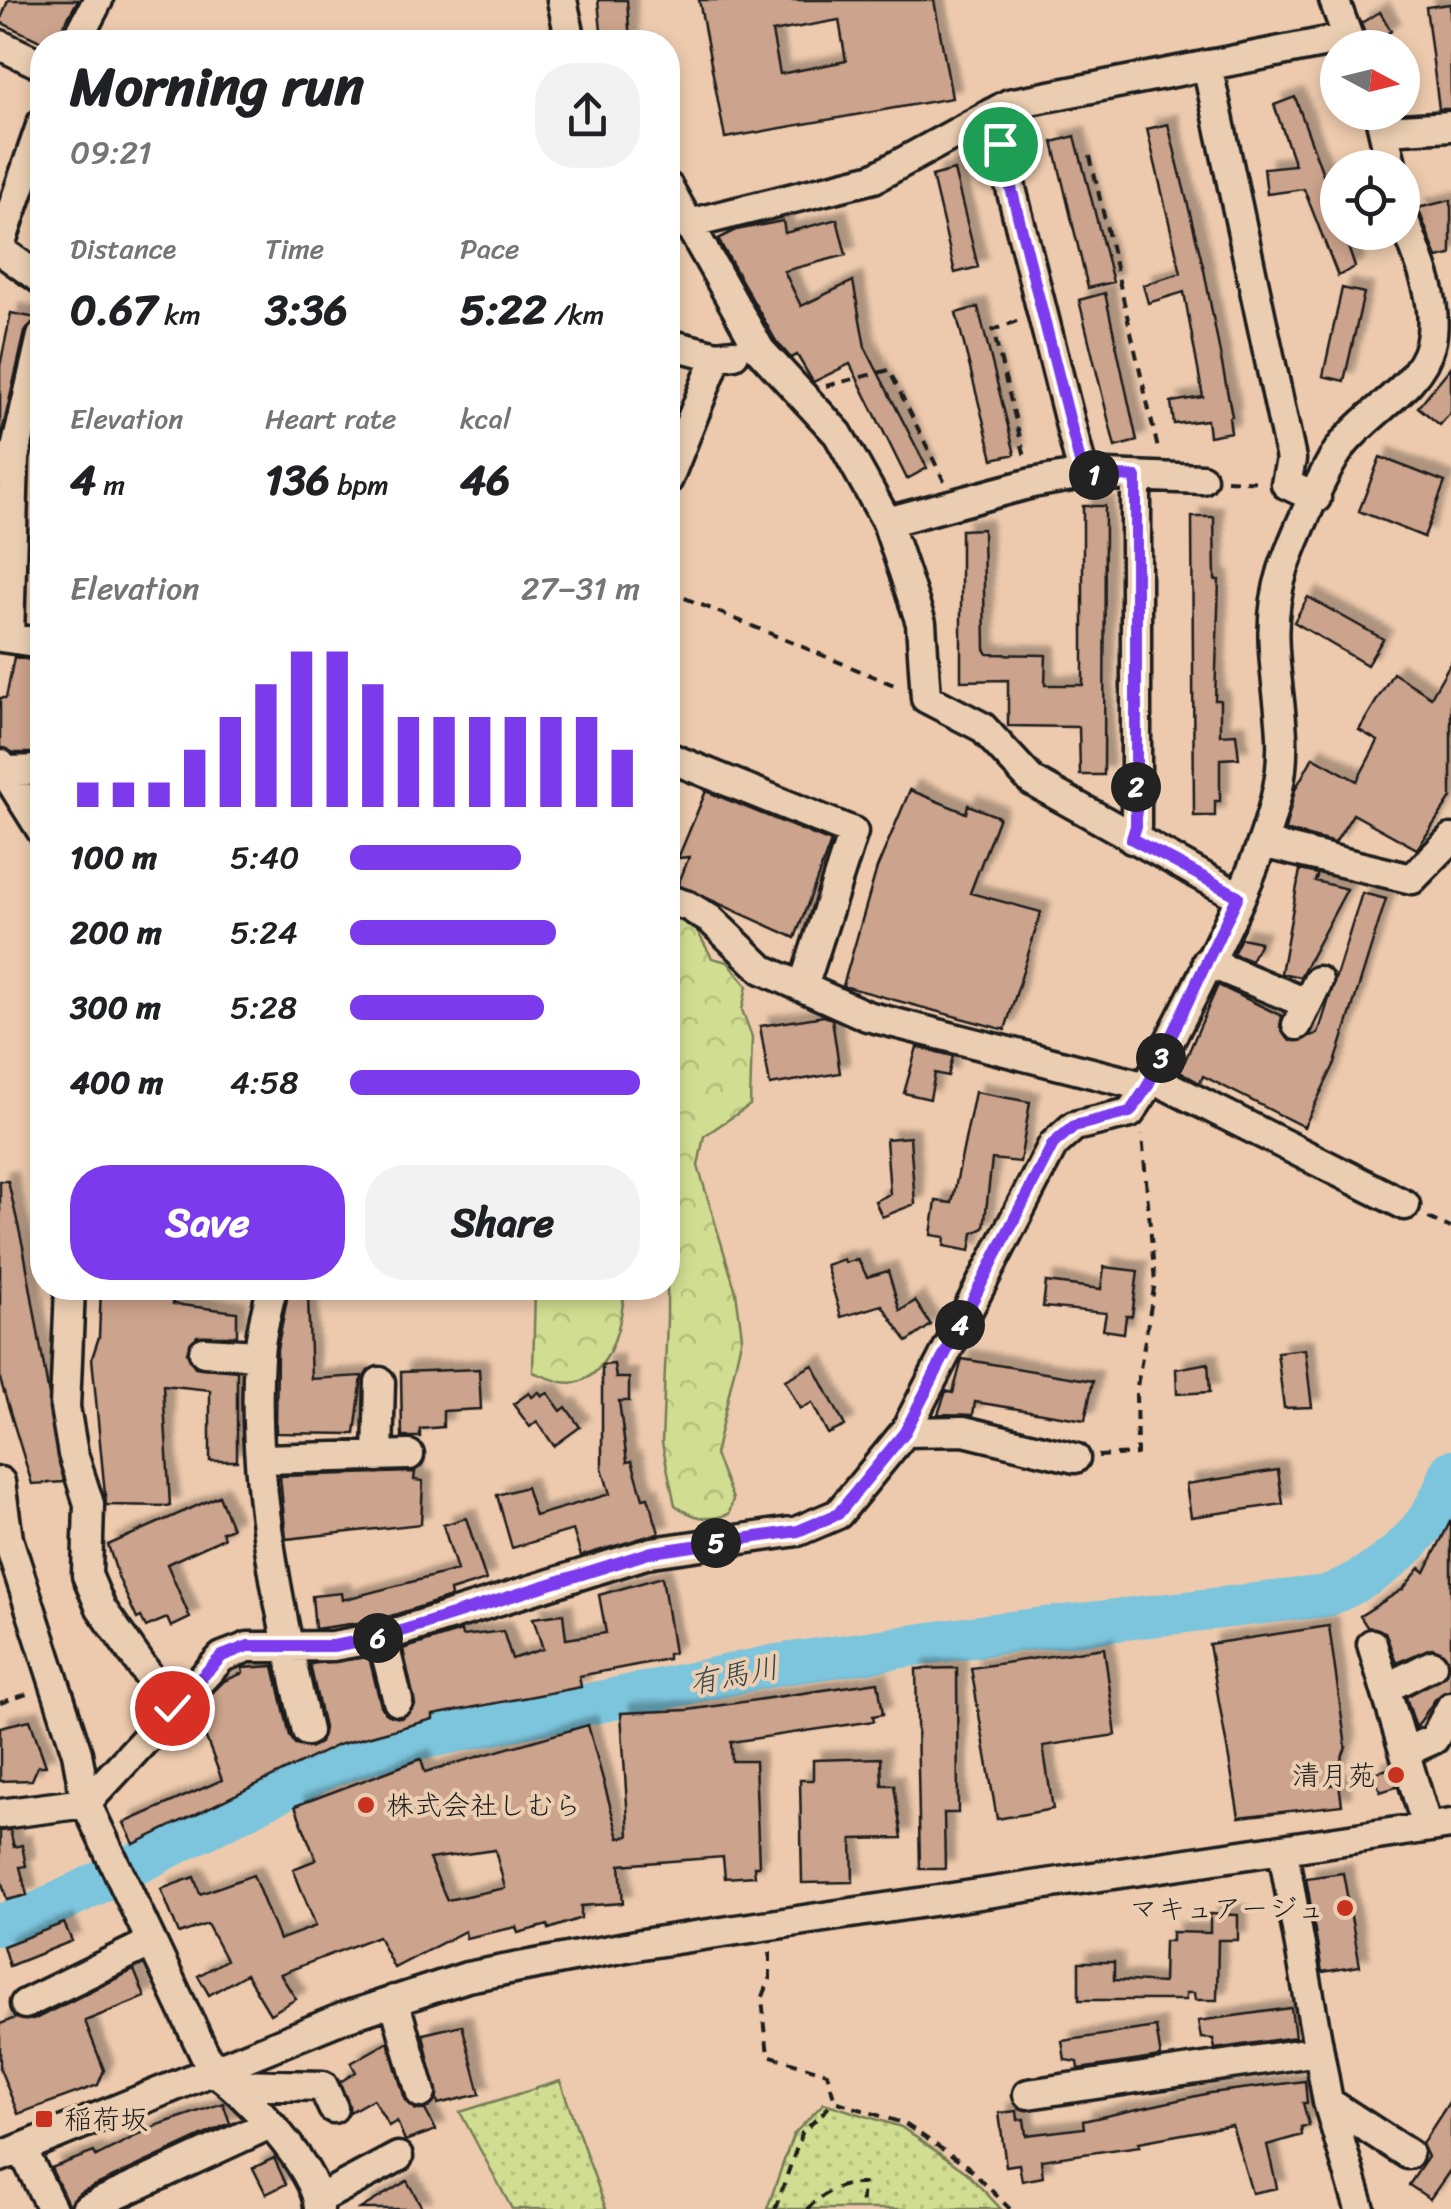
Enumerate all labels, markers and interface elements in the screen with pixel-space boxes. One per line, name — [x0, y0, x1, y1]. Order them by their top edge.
north arrow — [1320, 30, 1420, 130]
map controls — [1320, 30, 1420, 250]
text: Morning run — [70, 38, 364, 135]
button: share — [535, 63, 640, 168]
pin — [958, 102, 1043, 187]
icon: arrive — [973, 117, 1028, 172]
text: 09:21 — [70, 124, 152, 181]
button: locate — [1320, 150, 1420, 250]
text: Distance — [70, 224, 176, 273]
text: Time — [265, 224, 324, 273]
text: Pace — [460, 224, 519, 273]
text: 0.67 — [70, 273, 157, 347]
text: 3:36 — [265, 273, 348, 347]
text: 5:22 — [460, 273, 547, 347]
text: km — [157, 290, 201, 339]
text: /km — [547, 290, 604, 339]
text: Elevation — [70, 394, 183, 443]
text: Heart rate — [265, 394, 396, 443]
text: kcal — [460, 394, 511, 443]
text: 4 — [70, 443, 96, 517]
text: 136 — [265, 443, 330, 517]
text: 46 — [460, 443, 510, 517]
pin: 1 — [1069, 450, 1119, 500]
text: 1 — [1088, 450, 1100, 499]
text: m — [96, 460, 125, 509]
text: bpm — [330, 460, 389, 509]
text: Elevation — [70, 560, 200, 617]
text: 27–31 m — [521, 560, 640, 617]
pin: 2 — [1111, 762, 1161, 812]
text: 2 — [1128, 762, 1144, 811]
text: 100 m — [70, 829, 157, 886]
text: 5:40 — [230, 829, 299, 886]
text: 200 m — [70, 904, 162, 961]
text: 5:24 — [230, 904, 298, 961]
text: 300 m — [70, 979, 161, 1036]
text: 5:28 — [230, 979, 297, 1036]
pin: 3 — [1136, 1033, 1186, 1083]
text: 3 — [1153, 1033, 1169, 1082]
text: 400 m — [70, 1054, 163, 1111]
text: 4:58 — [230, 1054, 299, 1111]
button: Save — [70, 1165, 345, 1280]
button: Share — [365, 1165, 640, 1280]
pin: 4 — [935, 1300, 985, 1350]
text: 4 — [951, 1300, 969, 1349]
pin: 5 — [691, 1518, 741, 1568]
text: 5 — [707, 1518, 725, 1567]
pin: 6 — [353, 1613, 403, 1663]
text: 6 — [370, 1613, 386, 1662]
water label: 有馬川 — [685, 1640, 783, 1710]
pin — [130, 1666, 215, 1751]
icon: check — [145, 1681, 200, 1736]
place label: 清月苑 — [1292, 1751, 1376, 1800]
marker: 清月苑 — [1385, 1764, 1407, 1786]
place label: 株式会社しむら — [386, 1781, 582, 1830]
marker: 株式会社しむら — [355, 1794, 377, 1816]
place label: マキュアージュ — [1130, 1884, 1325, 1933]
marker: マキュアージュ — [1334, 1897, 1356, 1919]
place label: 稲荷坂 — [64, 2095, 148, 2144]
marker: 稲荷坂 — [33, 2108, 55, 2130]

